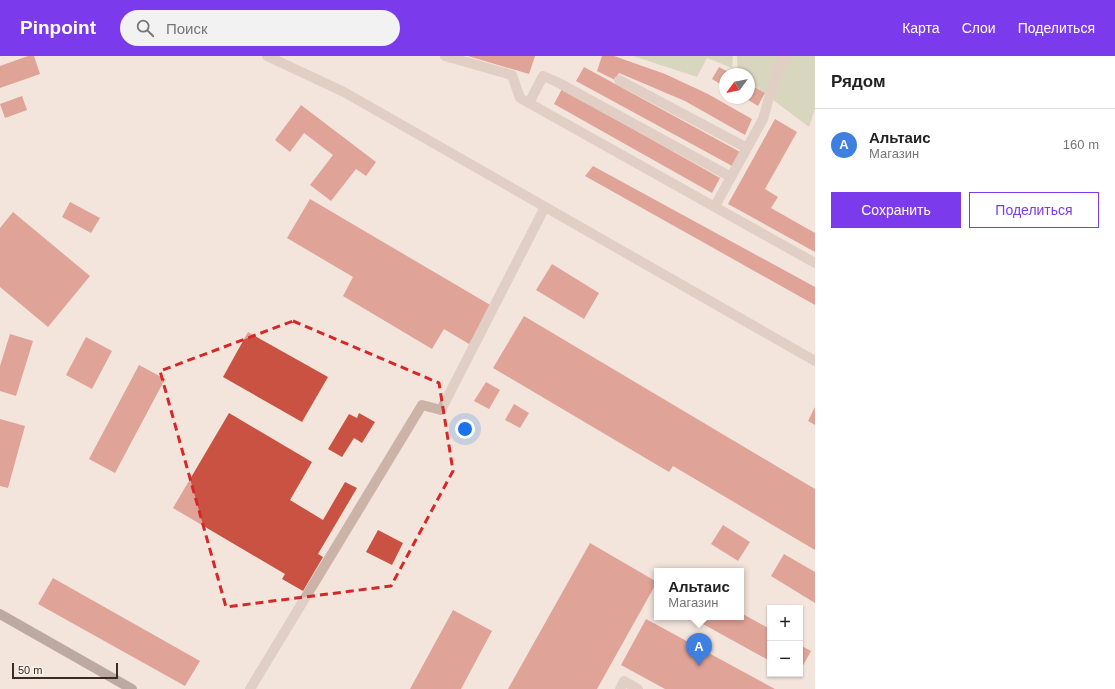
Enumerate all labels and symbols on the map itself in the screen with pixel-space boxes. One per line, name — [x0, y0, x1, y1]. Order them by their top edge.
north arrow — [719, 68, 755, 104]
your location — [455, 419, 475, 439]
pin: A — [686, 633, 712, 666]
scale bar — [12, 661, 118, 680]

